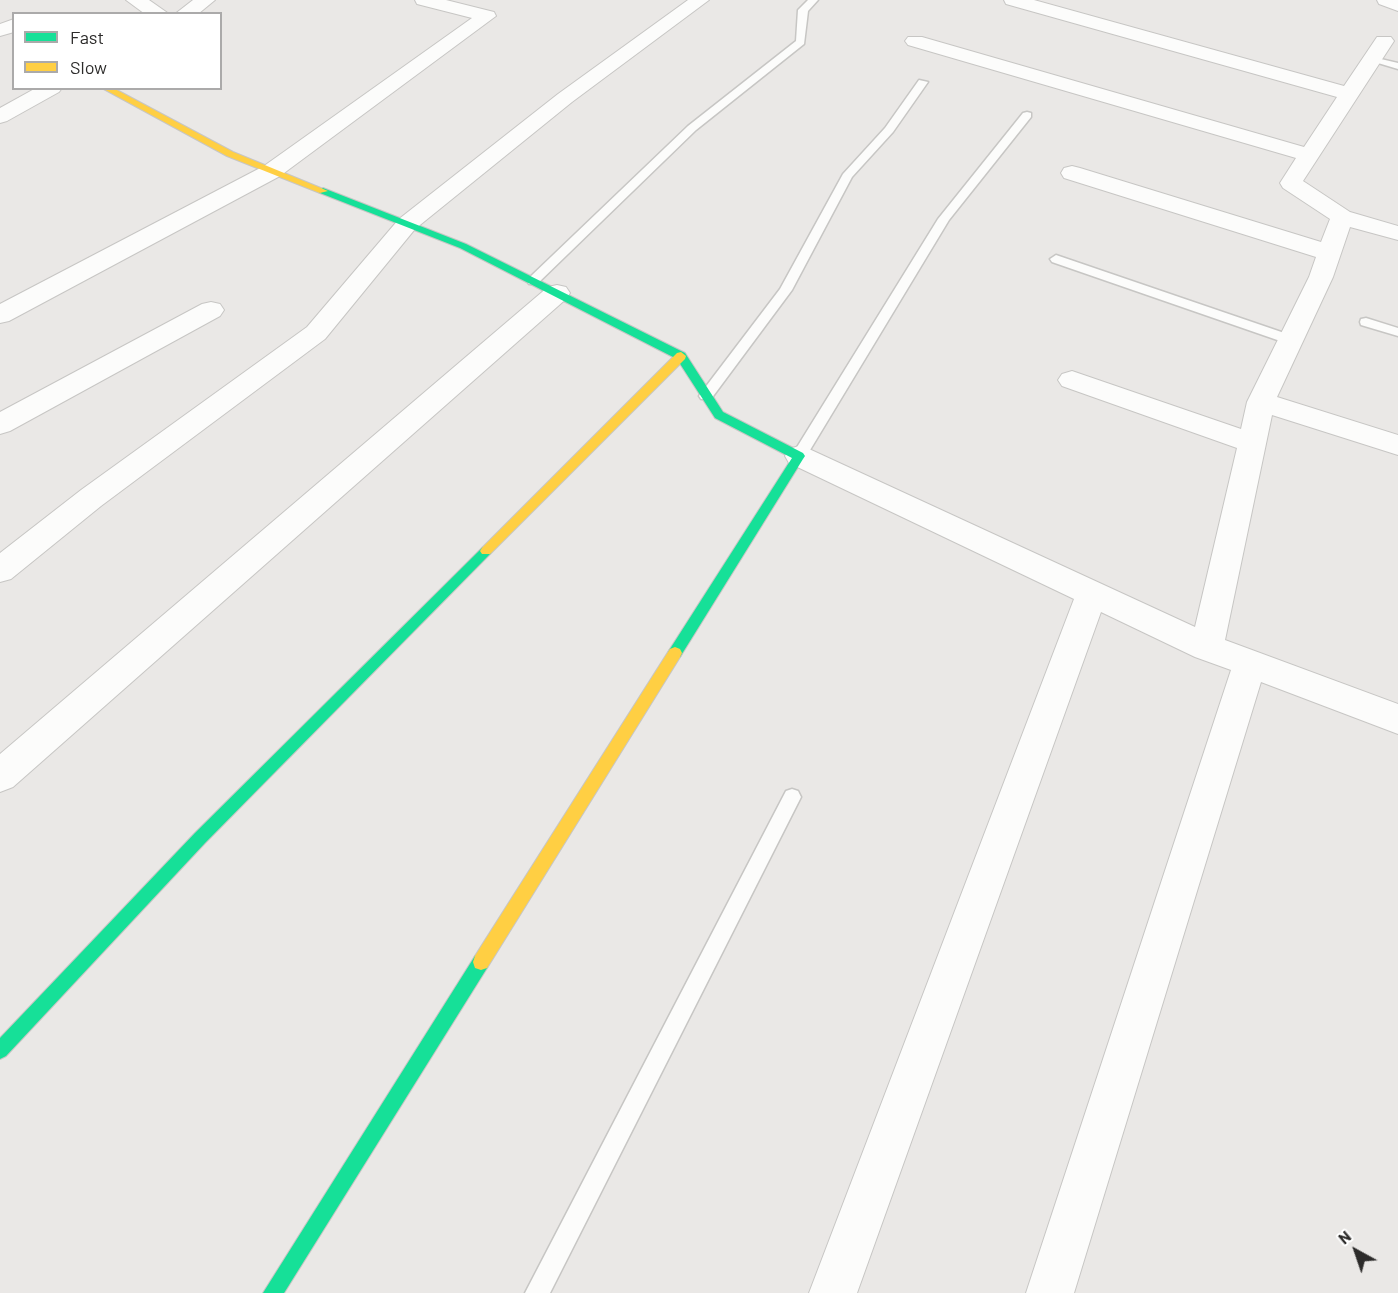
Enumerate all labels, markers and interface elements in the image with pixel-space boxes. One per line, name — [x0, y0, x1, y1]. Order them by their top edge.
legend — [12, 12, 222, 90]
text: Fast — [70, 26, 104, 48]
text: Slow — [70, 56, 107, 78]
north arrow — [1326, 1221, 1386, 1281]
text: N — [1334, 1226, 1354, 1248]

